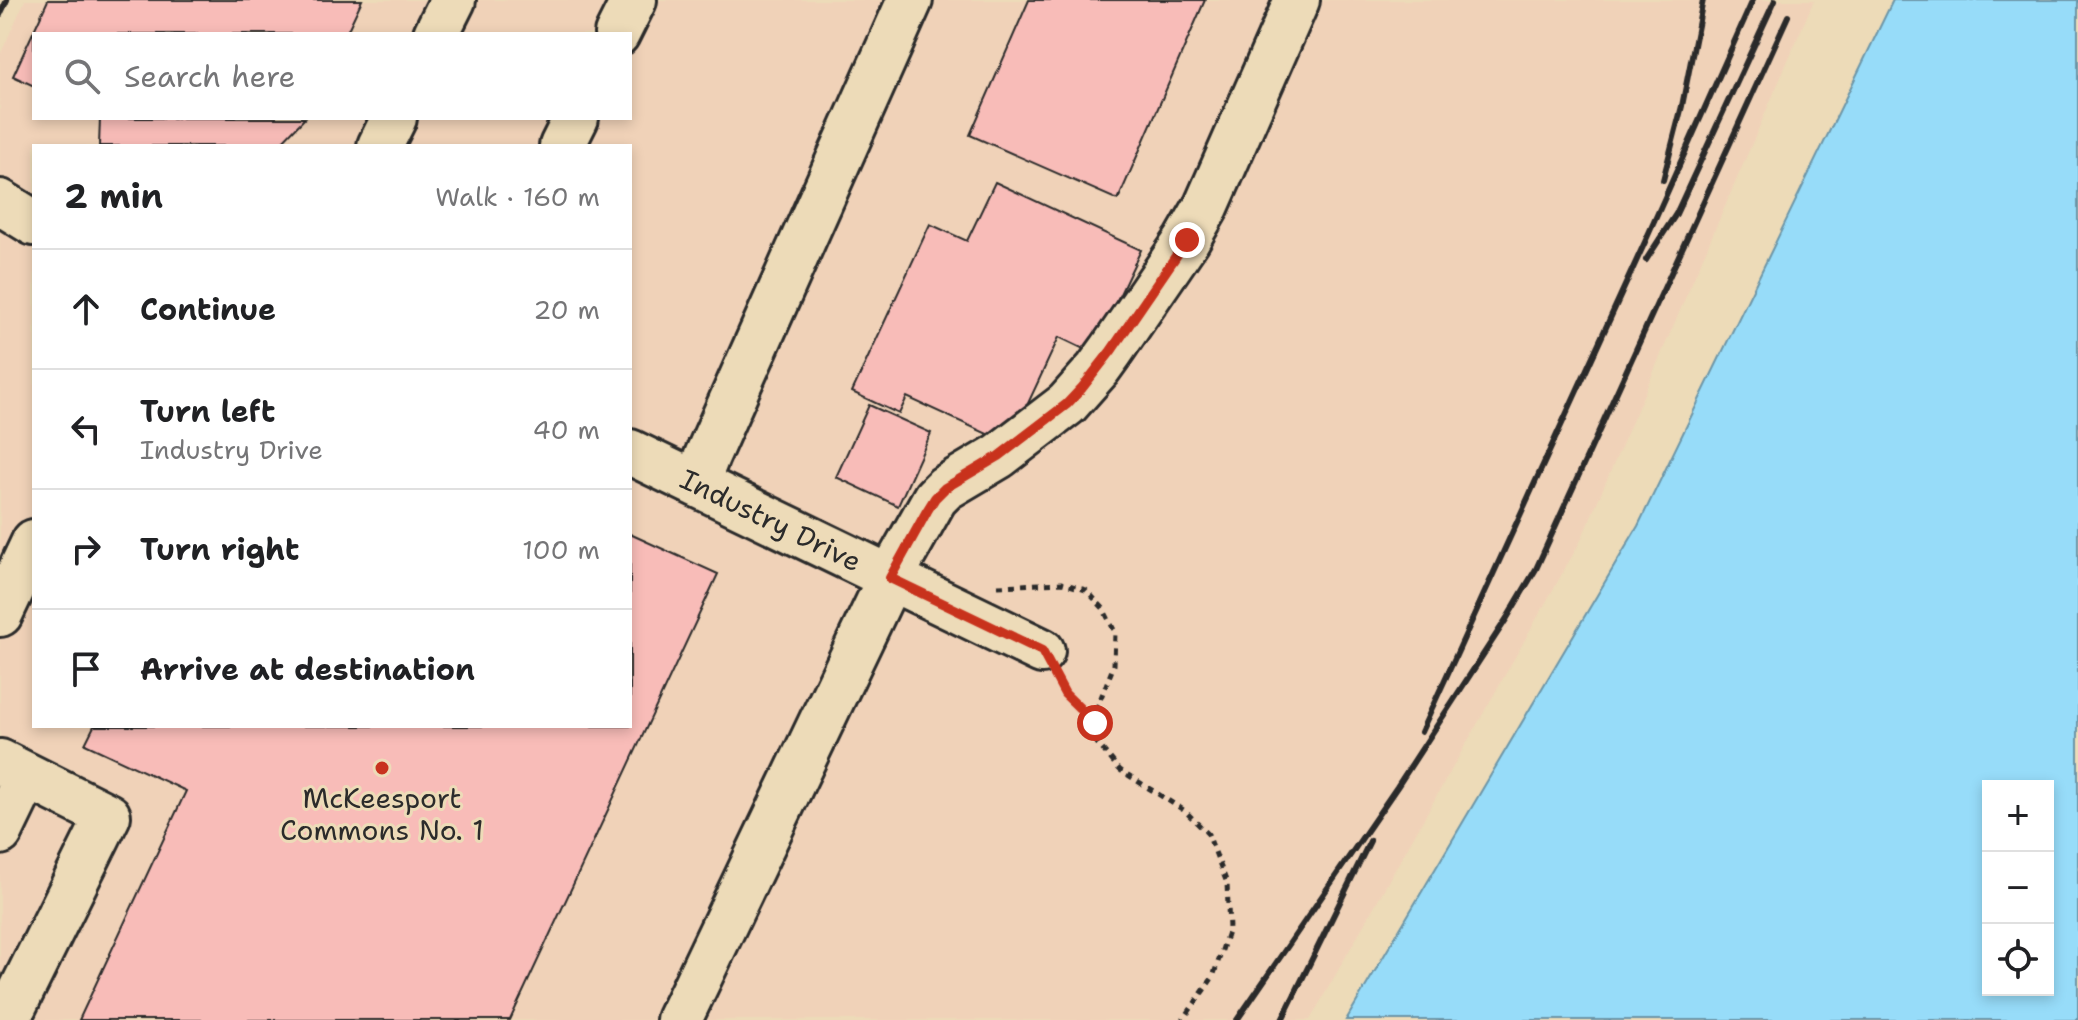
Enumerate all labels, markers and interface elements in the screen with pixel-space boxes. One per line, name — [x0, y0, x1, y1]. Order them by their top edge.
search box — [32, 32, 632, 120]
icon: search — [60, 54, 104, 98]
text: Search here — [124, 56, 295, 97]
text: 2 min — [64, 173, 163, 219]
text: Walk · 160 m — [435, 179, 600, 214]
route end — [1169, 222, 1205, 258]
icon: ahead — [64, 287, 108, 331]
text: Continue — [140, 289, 276, 330]
text: 20 m — [533, 292, 600, 327]
text: Turn left — [140, 391, 275, 432]
icon: left — [64, 407, 108, 451]
text: 40 m — [533, 412, 600, 447]
text: Industry Drive — [140, 432, 323, 467]
street label: Industry Drive — [674, 460, 868, 580]
icon: right — [64, 527, 108, 571]
text: Turn right — [140, 529, 299, 570]
text: 100 m — [522, 532, 600, 567]
icon: arrive — [64, 647, 108, 691]
text: Arrive at destination — [140, 649, 475, 690]
route start — [1077, 705, 1113, 741]
marker: McKeesport Commons No. 1 — [373, 759, 391, 777]
place label: McKeesport Commons No. 1 — [280, 779, 484, 849]
map controls — [1982, 780, 2054, 996]
button: + — [1982, 780, 2054, 852]
button: − — [1982, 852, 2054, 924]
button: locate — [1982, 924, 2054, 996]

